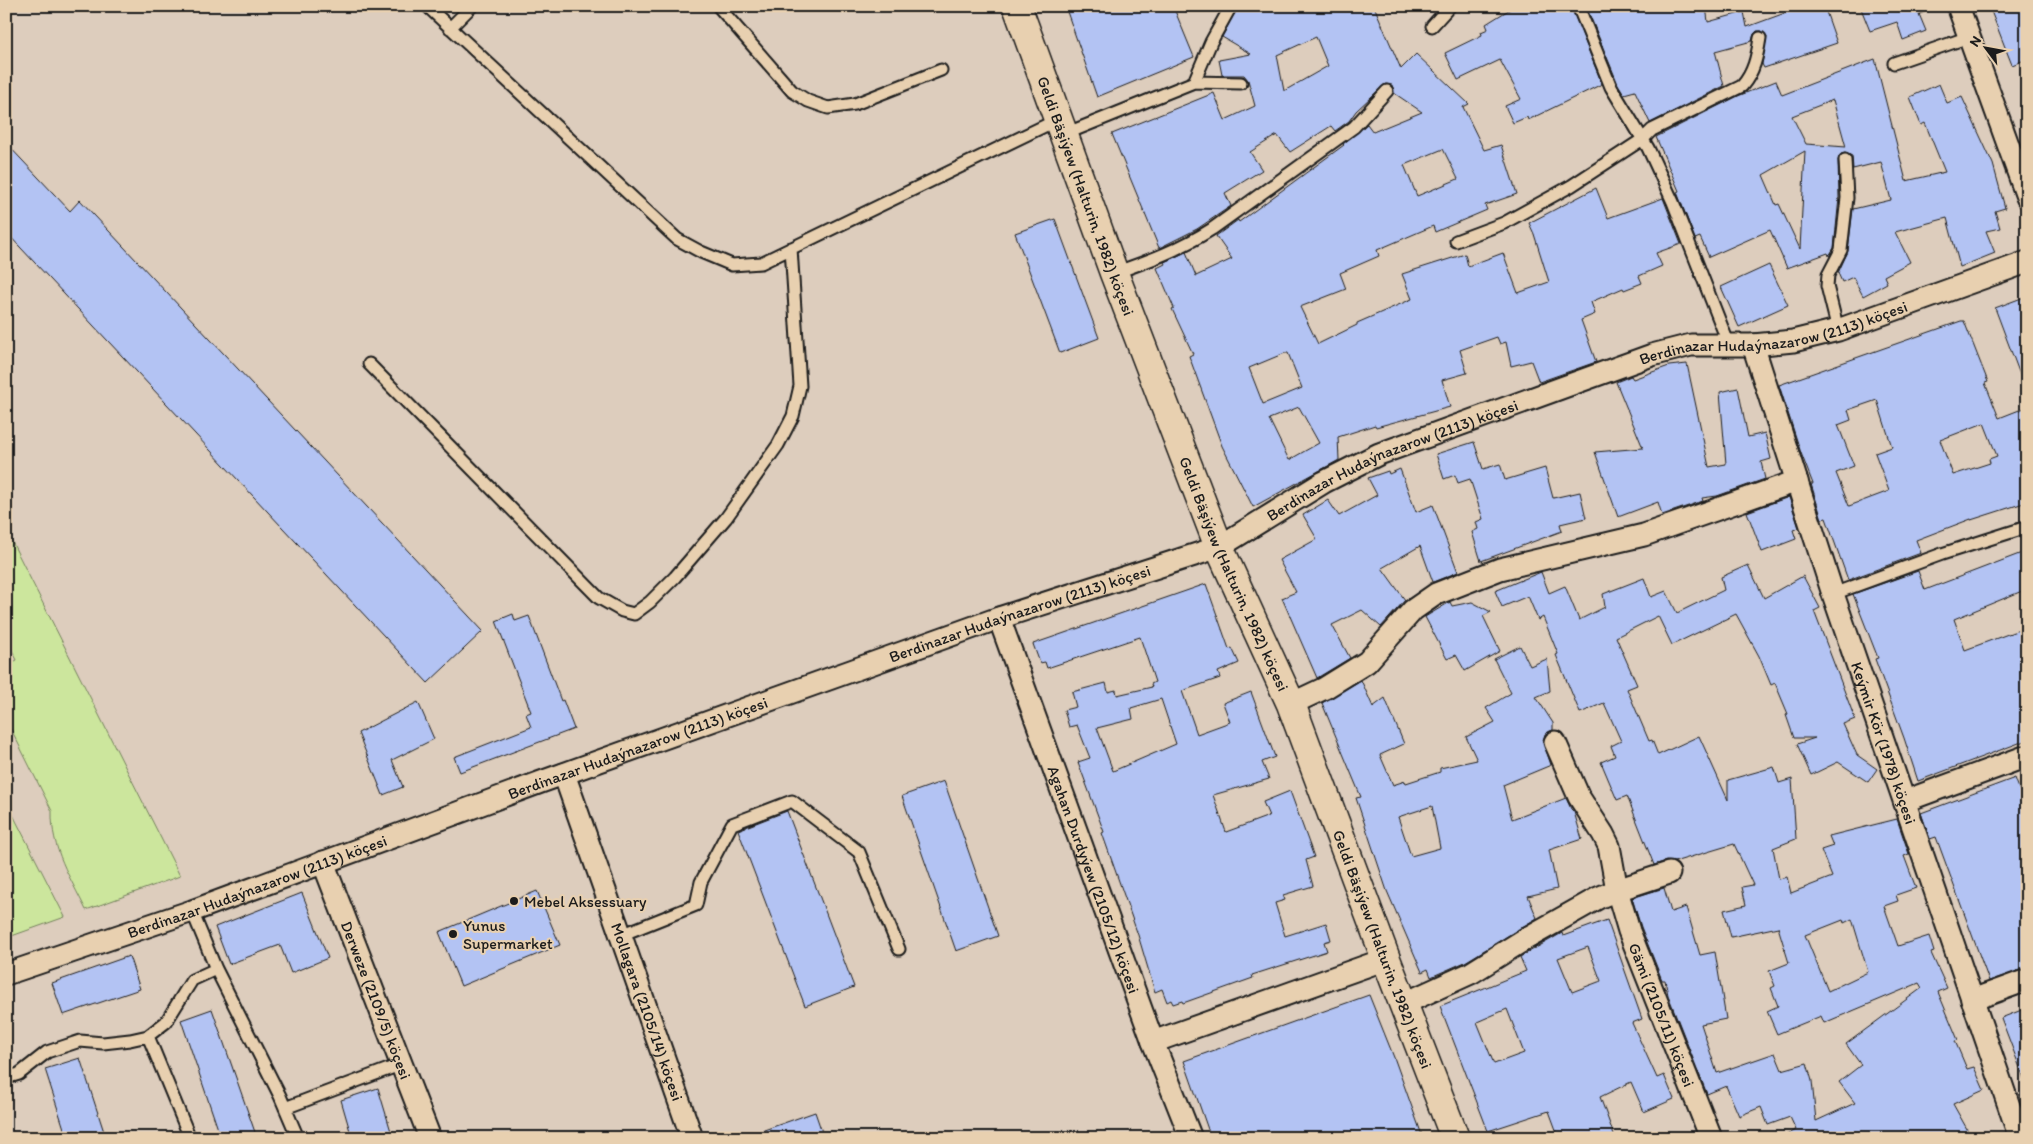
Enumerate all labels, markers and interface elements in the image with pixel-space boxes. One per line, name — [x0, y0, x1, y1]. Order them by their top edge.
north arrow — [1960, 22, 2010, 72]
text: N — [1966, 33, 1985, 50]
street label: Geldi Bäşiýew (Halturin, 1982) köçesi — [1034, 73, 1139, 318]
street label: Berdinazar Hudaýnazarow (2113) köçesi — [1636, 296, 1910, 368]
street label: Berdinazar Hudaýnazarow (2113) köçesi — [1263, 395, 1520, 525]
street label: Geldi Bäşiýew (Halturin, 1982) köçesi — [1176, 454, 1293, 694]
street label: Berdinazar Hudaýnazarow (2113) köçesi — [886, 560, 1153, 666]
street label: Keýmir Kör (1978) köçesi — [1848, 659, 1921, 827]
street label: Berdinazar Hudaýnazarow (2113) köçesi — [505, 692, 770, 803]
street label: Agahan Durdyýew (2105/12) köçesi — [1044, 763, 1144, 996]
street label: Geldi Bäşiýew (Halturin, 1982) köçesi — [1329, 827, 1437, 1071]
street label: Berdinazar Hudaýnazarow (2113) köçesi — [125, 830, 389, 942]
place label: Mebel Aksessuary — [524, 892, 647, 911]
marker: Mebel Aksessuary — [508, 895, 520, 907]
place label: Yunus Supermarket — [463, 916, 553, 953]
street label: Derweze (2109/5) köçesi — [337, 918, 416, 1082]
street label: Mollagara (2105/14) köçesi — [608, 920, 688, 1103]
marker: Yunus Supermarket — [447, 928, 459, 940]
street label: Gämi (2105/11) köçesi — [1625, 940, 1699, 1089]

